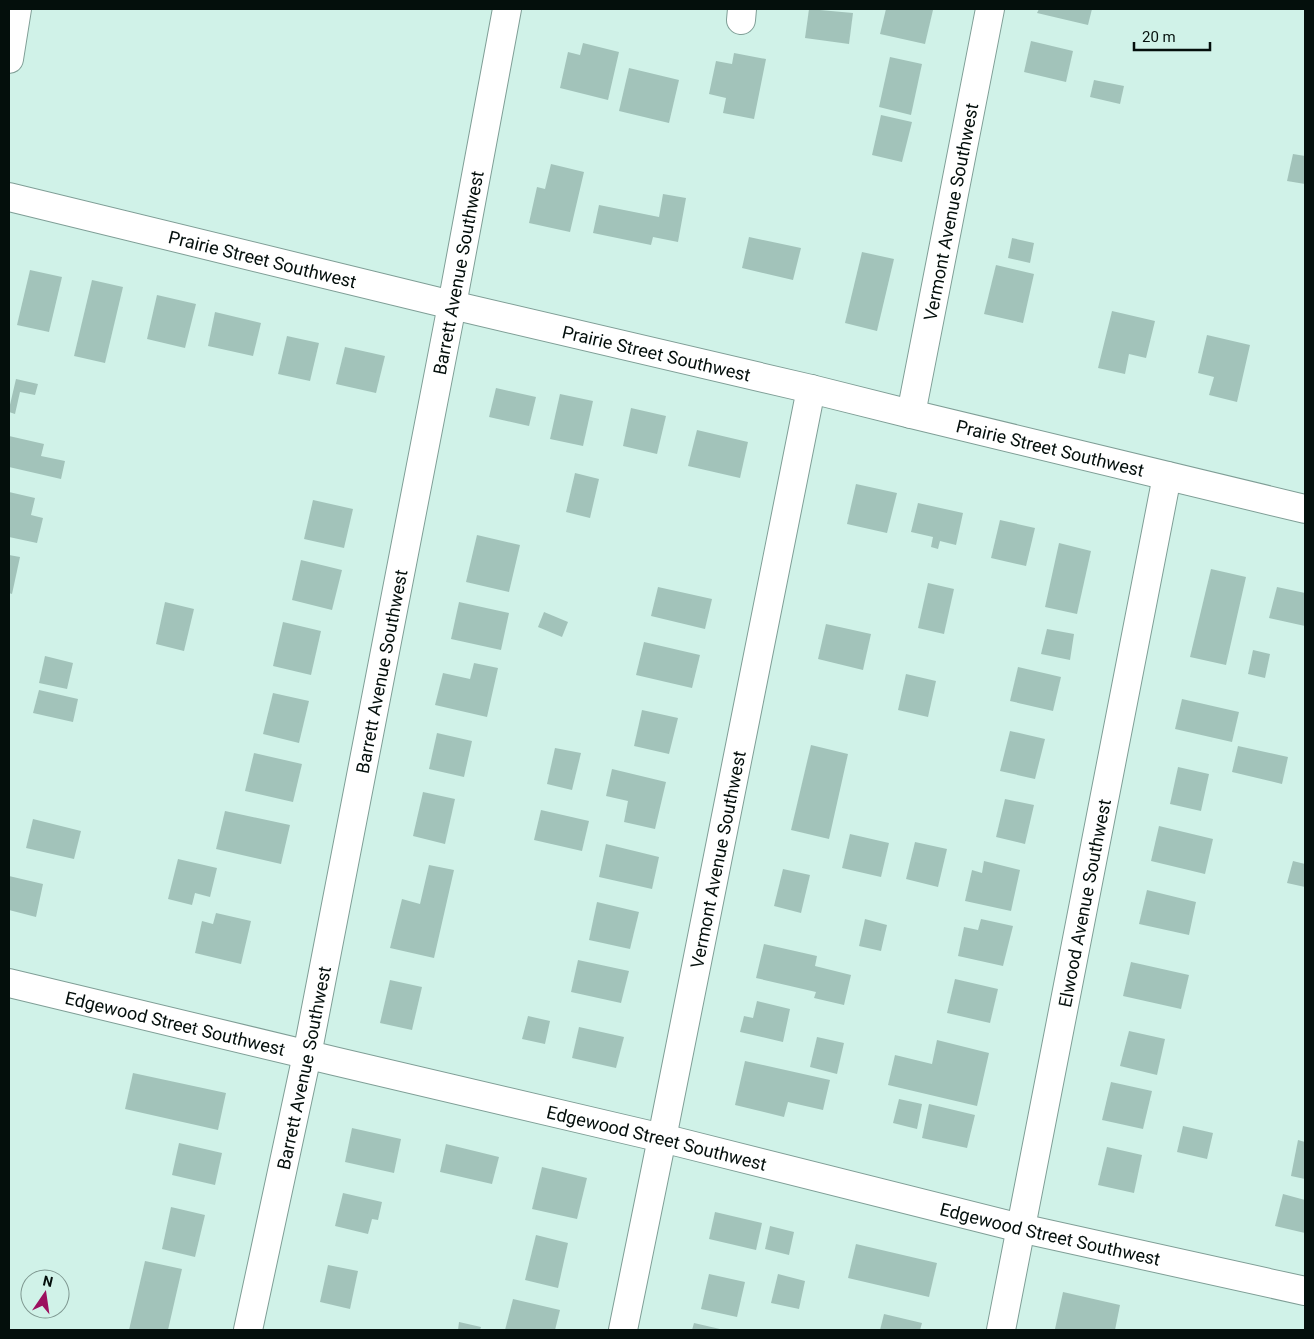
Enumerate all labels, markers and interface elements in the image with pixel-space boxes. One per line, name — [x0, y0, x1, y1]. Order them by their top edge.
scale bar — [1134, 20, 1210, 52]
text: 20 m — [1142, 28, 1176, 46]
street label: Vermont Avenue Southwest — [919, 101, 982, 322]
street label: Barrett Avenue Southwest — [428, 169, 487, 376]
street label: Prairie Street Southwest — [166, 226, 359, 292]
street label: Prairie Street Southwest — [560, 321, 753, 385]
street label: Prairie Street Southwest — [954, 415, 1147, 480]
street label: Barrett Avenue Southwest — [351, 568, 411, 775]
street label: Vermont Avenue Southwest — [686, 749, 749, 970]
street label: Elwood Avenue Southwest — [1054, 797, 1115, 1009]
street label: Barrett Avenue Southwest — [272, 964, 334, 1171]
street label: Edgewood Street Southwest — [63, 986, 287, 1059]
street label: Edgewood Street Southwest — [545, 1101, 769, 1174]
street label: Edgewood Street Southwest — [938, 1198, 1162, 1269]
north arrow — [20, 1269, 70, 1319]
text: N — [41, 1272, 55, 1290]

